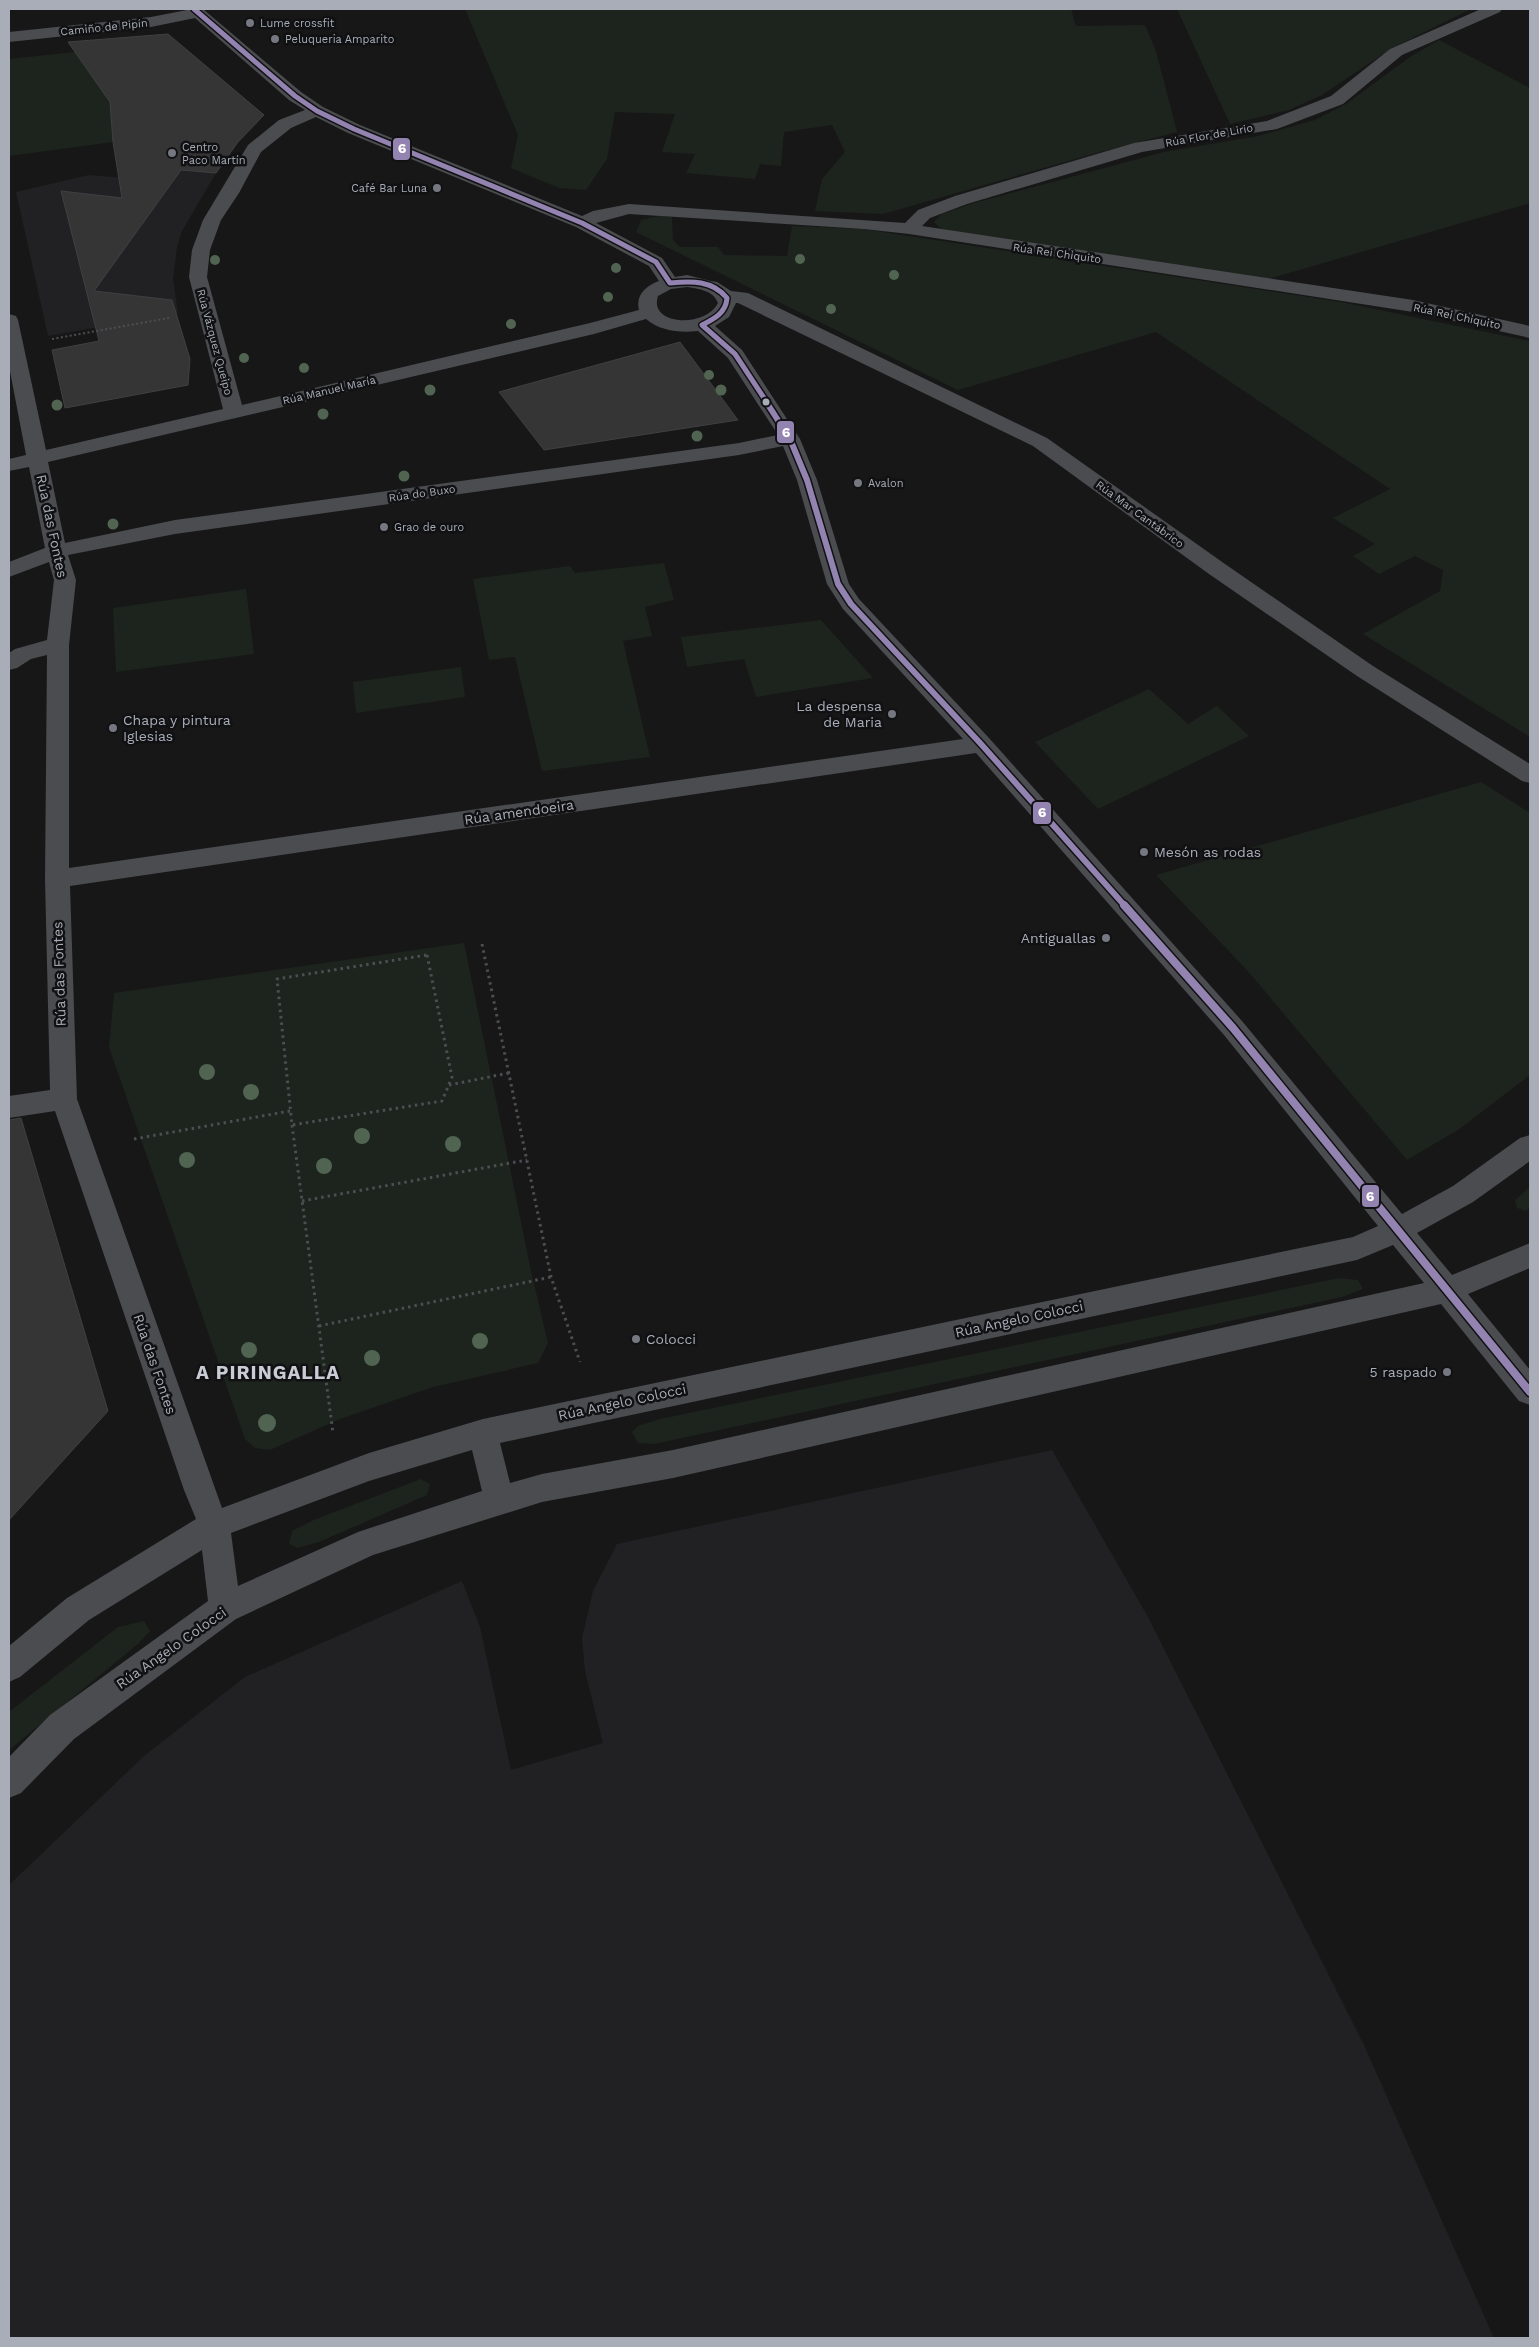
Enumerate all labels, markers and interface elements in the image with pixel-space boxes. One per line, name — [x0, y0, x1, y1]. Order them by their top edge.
street label: Camiño de Pipín — [60, 16, 148, 39]
marker: Lume crossfit — [244, 17, 256, 29]
place label: Lume crossfit — [260, 17, 335, 30]
marker: Peluqueria Amparito — [269, 33, 281, 45]
place label: Peluqueria Amparito — [285, 33, 394, 46]
street label: Rúa Flor de Lirio — [1164, 121, 1254, 150]
line badge: 6 — [392, 137, 411, 161]
text: 6 — [398, 140, 407, 156]
place label: Centro Paco Martín — [182, 141, 246, 167]
marker: Centro Paco Martín — [166, 147, 178, 159]
place label: Café Bar Luna — [351, 182, 427, 195]
marker: Café Bar Luna — [431, 182, 443, 194]
street label: Rúa Rei Chiquito — [1012, 241, 1102, 266]
street label: Rúa Vázquez Queipo — [194, 288, 235, 397]
street label: Rúa Rei Chiquito — [1412, 301, 1502, 332]
street label: Rúa Manuel María — [281, 373, 377, 408]
unlabelled marker — [761, 397, 771, 407]
line badge: 6 — [776, 420, 795, 444]
text: 6 — [782, 424, 791, 440]
street label: Rúa das Fontes — [33, 473, 71, 579]
marker: Avalon — [852, 477, 864, 489]
place label: Avalon — [868, 477, 903, 490]
street label: Rúa Mar Cantábrico — [1093, 478, 1186, 551]
street label: Rúa do Buxo — [388, 482, 456, 505]
marker: Grao de ouro — [378, 521, 390, 533]
place label: Grao de ouro — [394, 521, 464, 534]
place label: La despensa de Maria — [796, 698, 882, 730]
marker: La despensa de Maria — [886, 708, 898, 720]
place label: Chapa y pintura Iglesias — [123, 712, 231, 744]
marker: Chapa y pintura Iglesias — [107, 722, 119, 734]
street label: Rúa amendoeira — [463, 796, 575, 828]
line badge: 6 — [1032, 801, 1052, 825]
text: 6 — [1038, 804, 1047, 820]
place label: Mesón as rodas — [1154, 844, 1261, 860]
marker: Mesón as rodas — [1138, 846, 1150, 858]
street label: Rúa das Fontes — [49, 921, 69, 1027]
place label: Antiguallas — [1021, 930, 1096, 946]
marker: Antiguallas — [1100, 932, 1112, 944]
line badge: 6 — [1361, 1184, 1380, 1208]
text: 6 — [1366, 1188, 1375, 1204]
street label: Rúa Angelo Colocci — [953, 1298, 1085, 1340]
street label: Rúa das Fontes — [130, 1312, 180, 1416]
place label: Colocci — [646, 1331, 696, 1347]
marker: Colocci — [630, 1333, 642, 1345]
district label: A PIRINGALLA — [196, 1361, 340, 1384]
place label: 5 raspado — [1369, 1364, 1437, 1380]
marker: 5 raspado — [1441, 1366, 1453, 1378]
street label: Rúa Angelo Colocci — [556, 1381, 688, 1423]
street label: Rúa Angelo Colocci — [113, 1604, 229, 1692]

